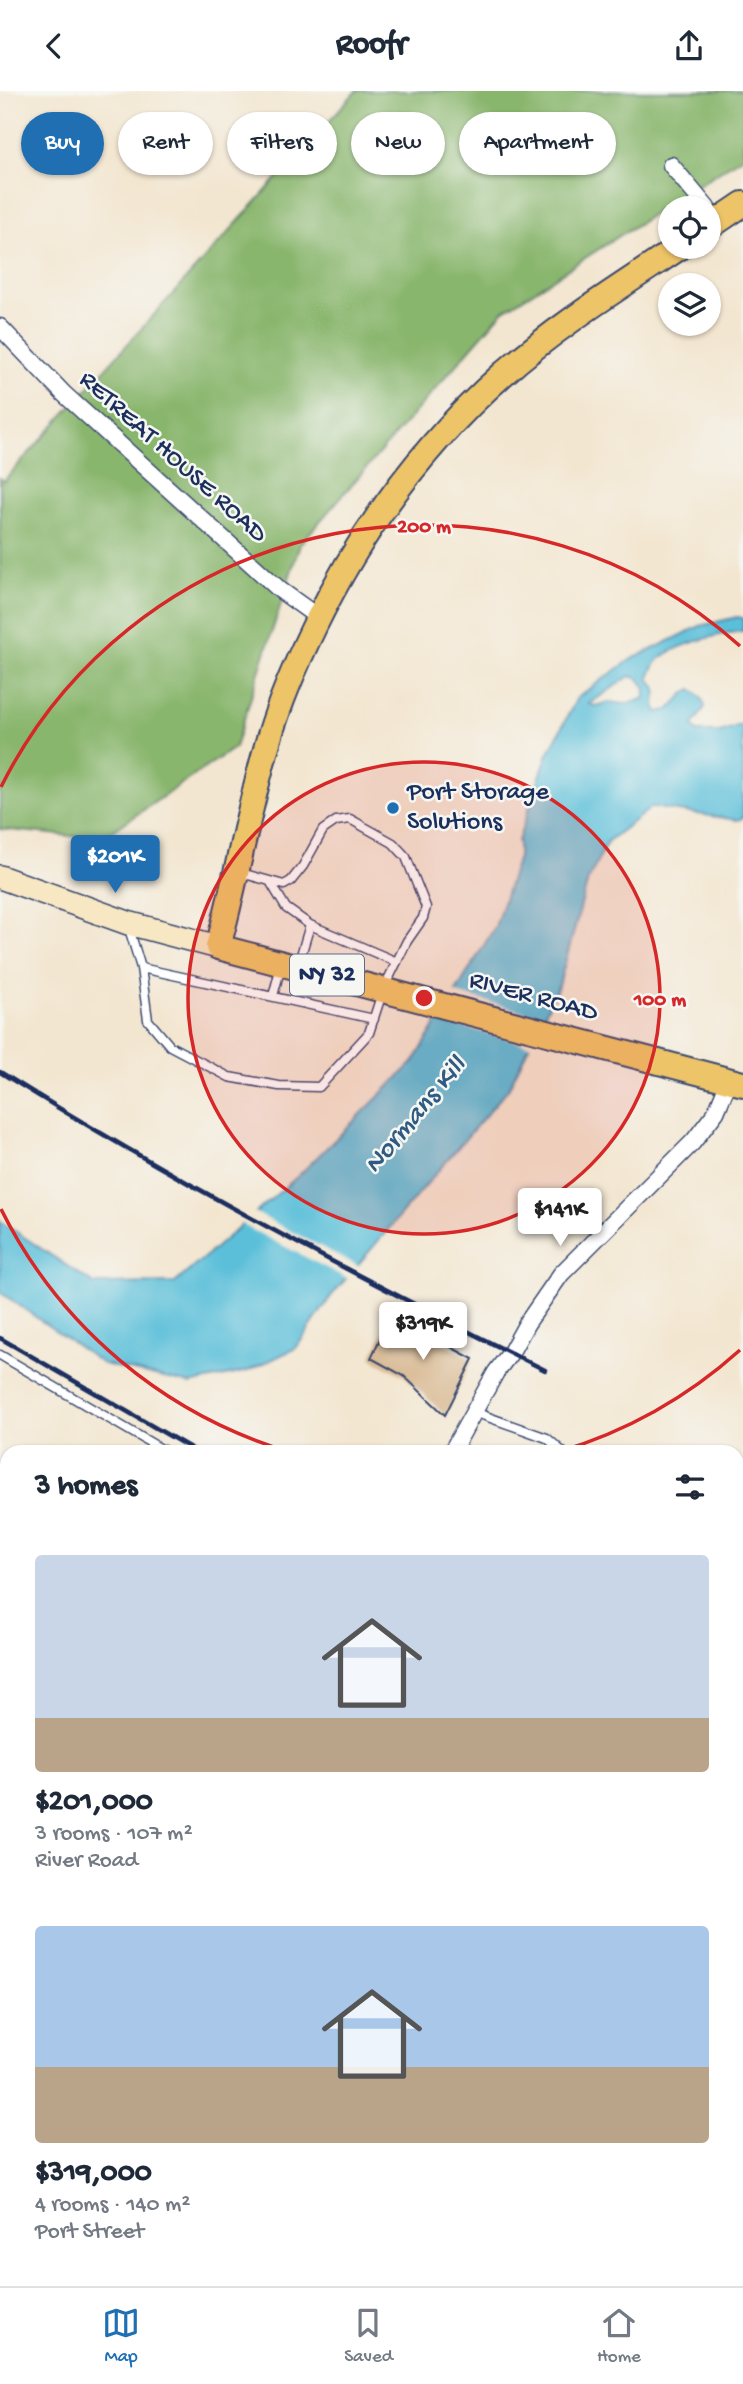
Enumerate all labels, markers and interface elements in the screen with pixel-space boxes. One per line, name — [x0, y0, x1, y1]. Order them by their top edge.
icon: back — [35, 27, 73, 65]
text: Roofr — [336, 27, 407, 65]
icon: share — [670, 27, 708, 65]
chip: Buy — [21, 112, 104, 175]
chip: Rent — [118, 112, 213, 175]
chip: Filters — [227, 112, 337, 175]
chip: New — [351, 112, 445, 175]
chip: Apartment — [459, 112, 616, 175]
map controls — [658, 196, 721, 336]
button: locate — [658, 196, 721, 259]
button: layers — [658, 273, 721, 336]
street label: RETREAT HOUSE ROAD — [71, 365, 273, 551]
text: 200 m — [397, 516, 451, 541]
place label: Port Storage Solutions — [406, 778, 549, 839]
marker: Port Storage Solutions — [385, 800, 401, 816]
pin: $201K — [66, 835, 164, 895]
text: $201K — [87, 844, 143, 871]
road number: NY 32 — [290, 955, 364, 995]
street label: RIVER ROAD — [465, 966, 601, 1030]
centre of rings — [412, 986, 436, 1010]
text: 100 m — [633, 989, 686, 1014]
water label: Normans Kill — [358, 1050, 476, 1181]
pin: $141K — [511, 1189, 609, 1248]
text: $141K — [534, 1197, 586, 1224]
pin: $319K — [374, 1303, 472, 1362]
text: $319K — [395, 1311, 451, 1338]
icon: filters — [671, 1468, 709, 1506]
text: 3 homes — [35, 1470, 137, 1505]
icon: home — [309, 1600, 435, 1726]
text: $201,000 — [35, 1786, 153, 1821]
text: 3 rooms · 107 m² — [35, 1821, 193, 1848]
text: River Road — [35, 1848, 138, 1875]
icon: home — [309, 1971, 435, 2097]
text: $319,000 — [35, 2157, 152, 2192]
text: 4 rooms · 140 m² — [35, 2192, 190, 2219]
text: Port Street — [35, 2219, 144, 2246]
tab: Map — [102, 2304, 140, 2369]
tab: Saved — [344, 2304, 393, 2369]
tab: Home — [597, 2304, 641, 2369]

